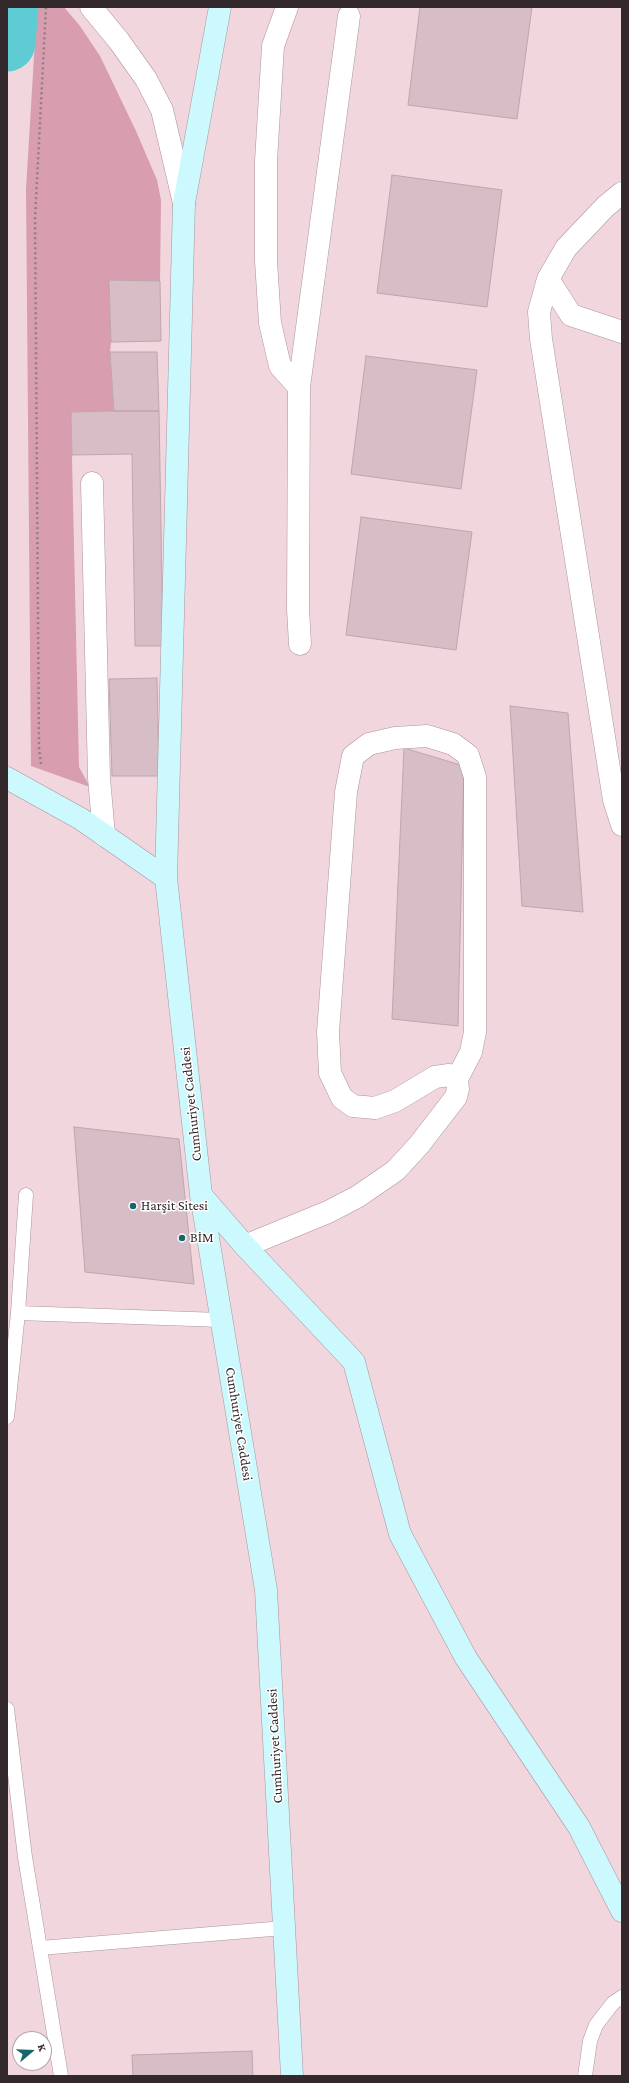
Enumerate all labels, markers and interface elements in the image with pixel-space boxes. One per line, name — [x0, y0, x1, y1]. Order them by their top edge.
street label: Cumhuriyet Caddesi — [177, 1046, 205, 1162]
place label: Harşit Sitesi — [141, 1198, 208, 1214]
marker: Harşit Sitesi — [128, 1201, 138, 1211]
place label: BİM — [190, 1230, 214, 1246]
marker: BİM — [177, 1233, 187, 1243]
street label: Cumhuriyet Caddesi — [222, 1366, 256, 1482]
street label: Cumhuriyet Caddesi — [264, 1688, 286, 1804]
north arrow — [12, 2031, 52, 2071]
text: K — [36, 2042, 49, 2053]

